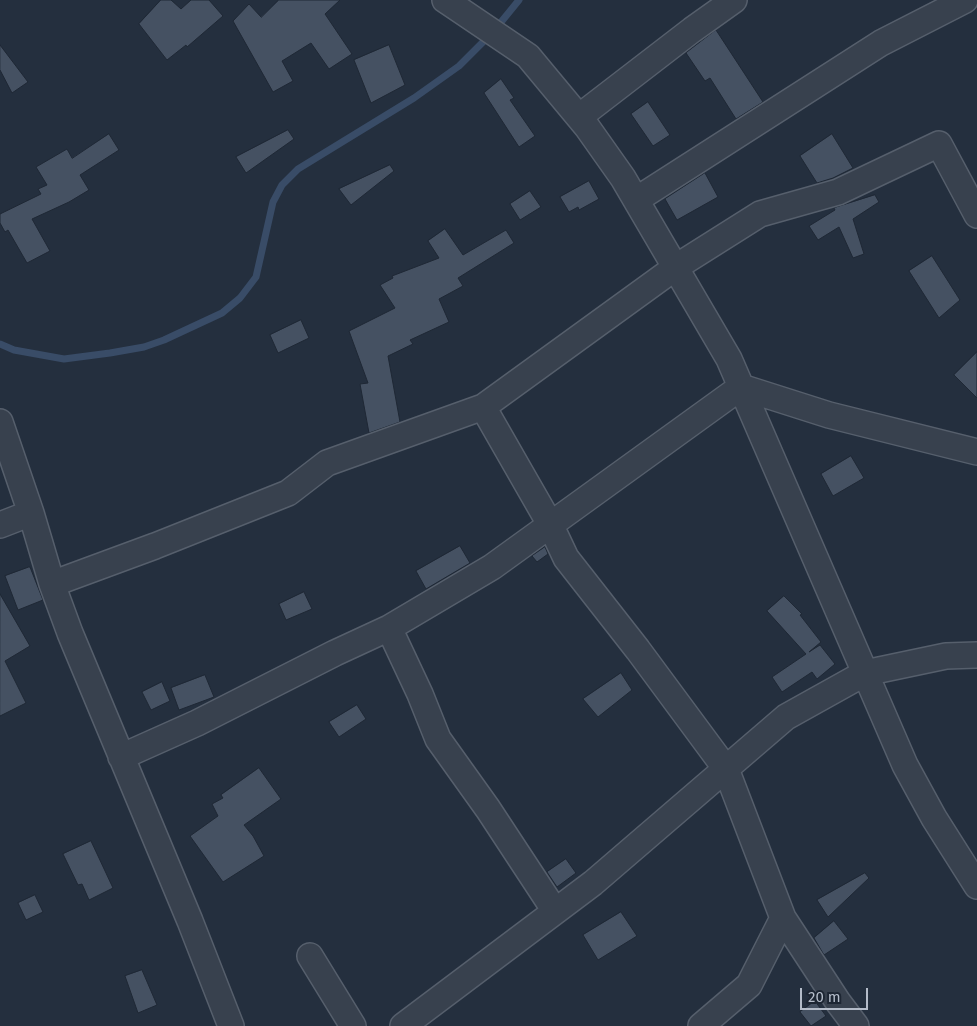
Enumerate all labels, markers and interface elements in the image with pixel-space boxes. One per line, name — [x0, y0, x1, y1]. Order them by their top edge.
scale bar — [802, 978, 870, 1010]
text: 20 m — [808, 988, 841, 1006]

